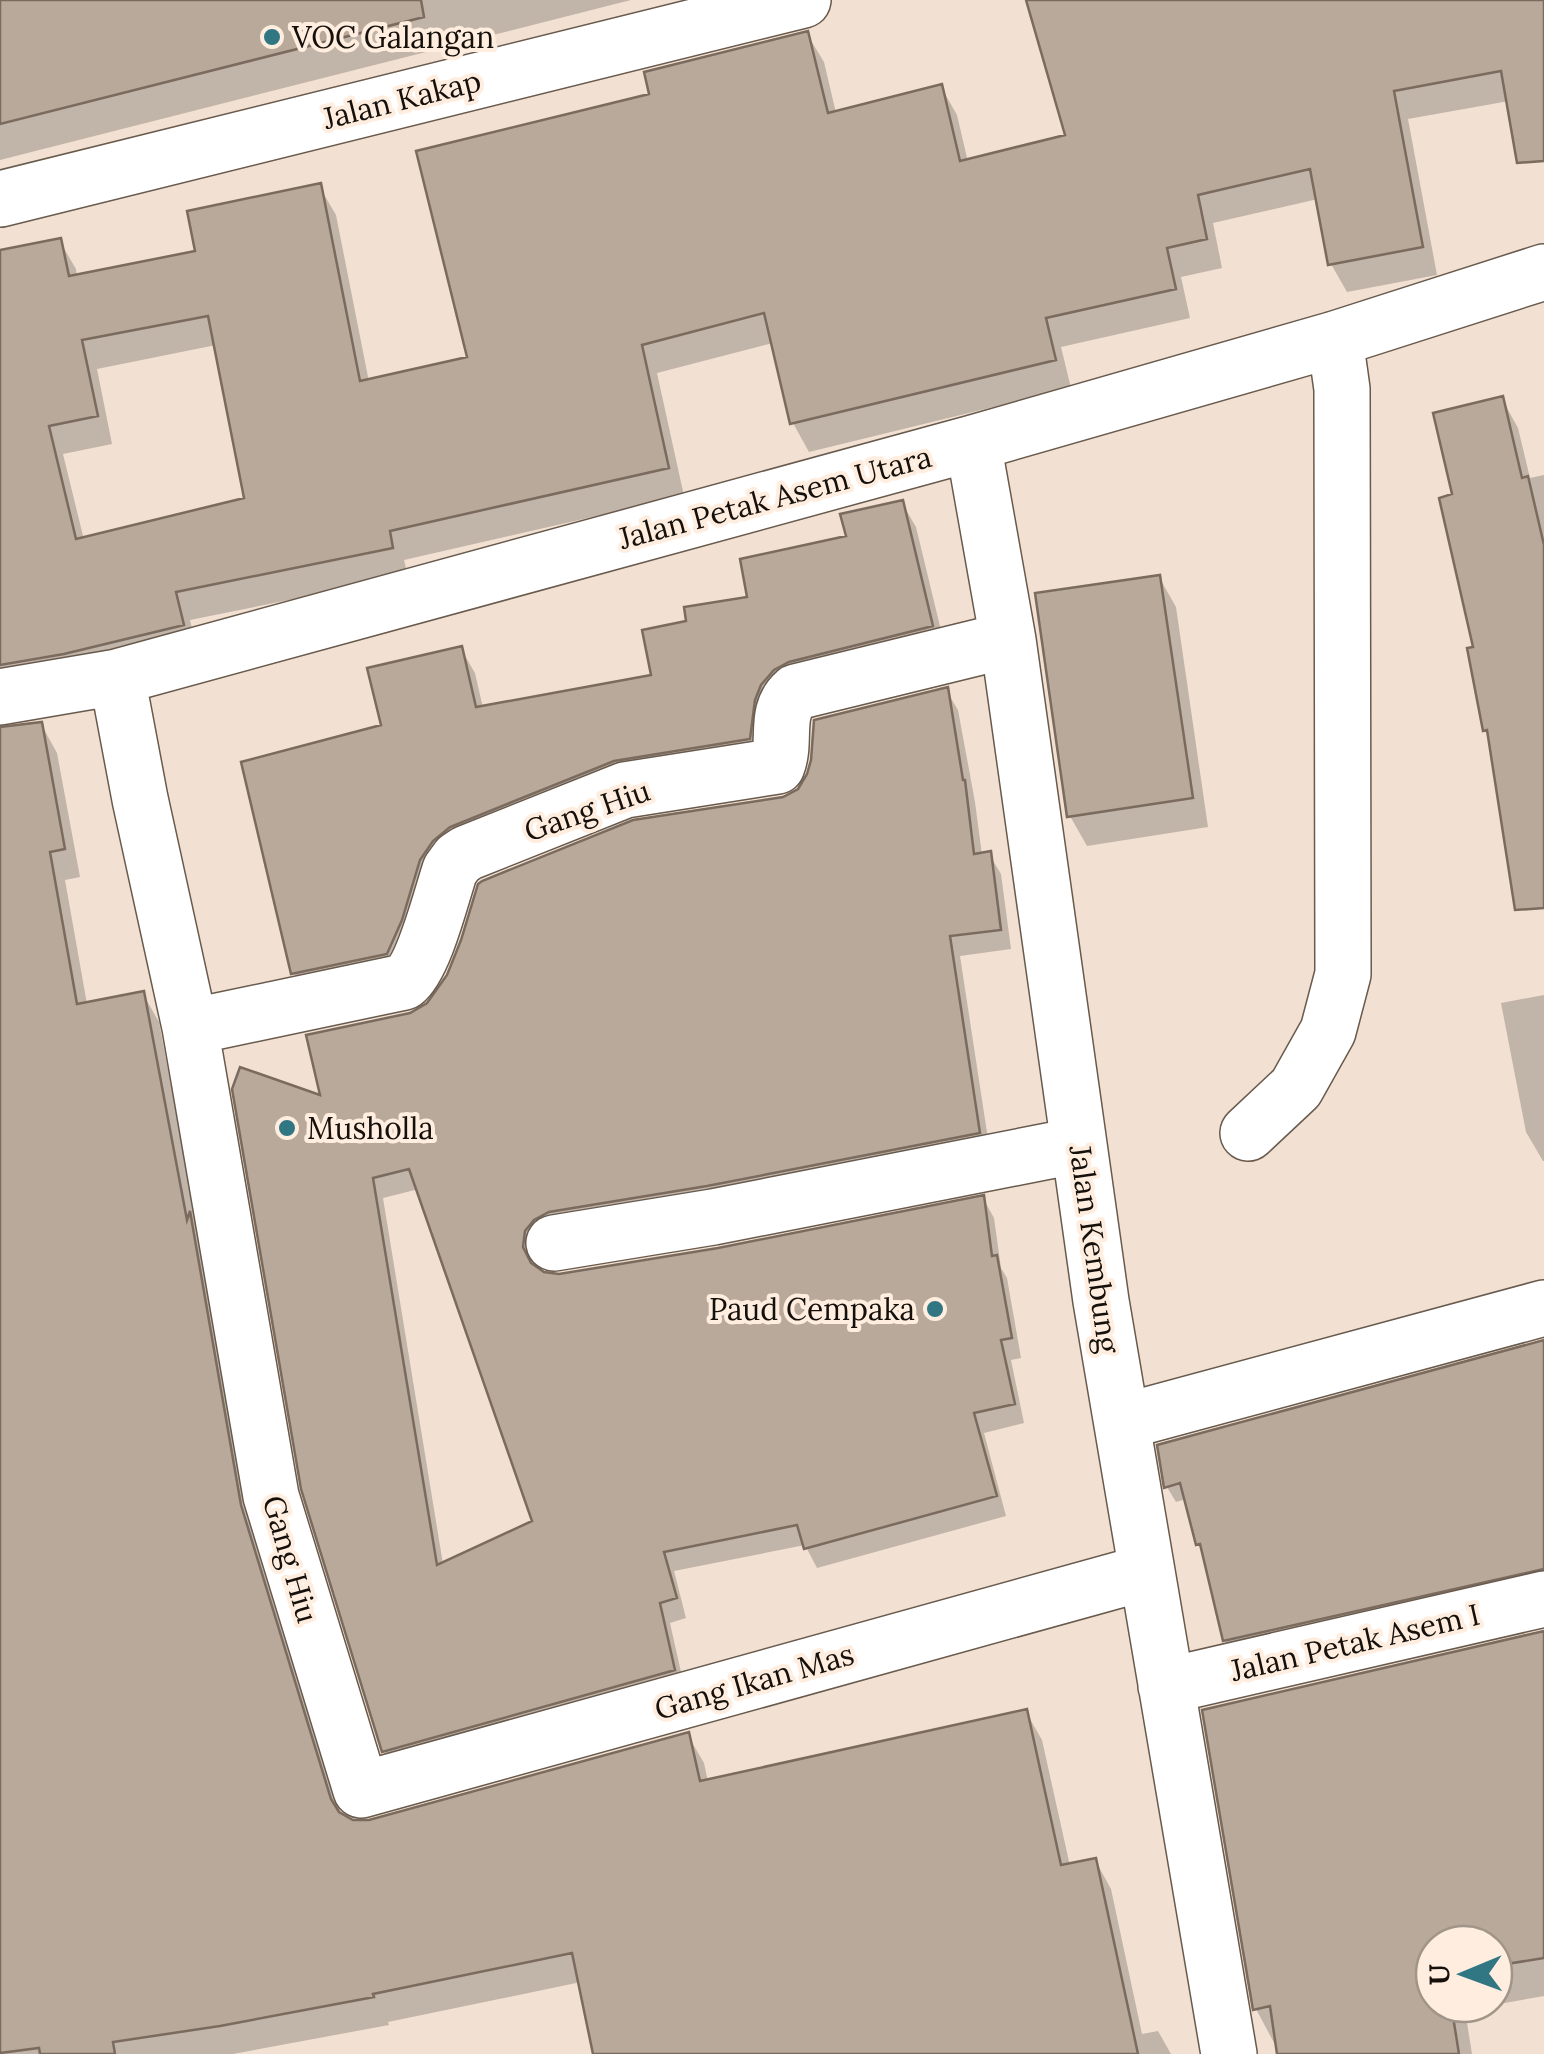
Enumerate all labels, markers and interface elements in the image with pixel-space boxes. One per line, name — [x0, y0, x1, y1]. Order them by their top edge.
place label: VOC Galangan — [291, 18, 494, 57]
marker: VOC Galangan — [261, 26, 283, 48]
street label: Jalan Kakap — [318, 61, 485, 137]
street label: Jalan Petak Asem Utara — [613, 437, 936, 557]
street label: Gang Hiu — [519, 771, 655, 850]
place label: Musholla — [307, 1109, 434, 1147]
marker: Musholla — [276, 1117, 298, 1139]
street label: Jalan Kembung — [1060, 1142, 1129, 1357]
place label: Paud Cempaka — [709, 1290, 915, 1328]
marker: Paud Cempaka — [924, 1298, 946, 1320]
street label: Gang Hiu — [254, 1491, 327, 1627]
street label: Jalan Petak Asem I — [1226, 1595, 1483, 1689]
street label: Gang Ikan Mas — [650, 1634, 858, 1729]
north arrow — [1414, 1924, 1514, 2024]
text: U — [1421, 1963, 1457, 1985]

